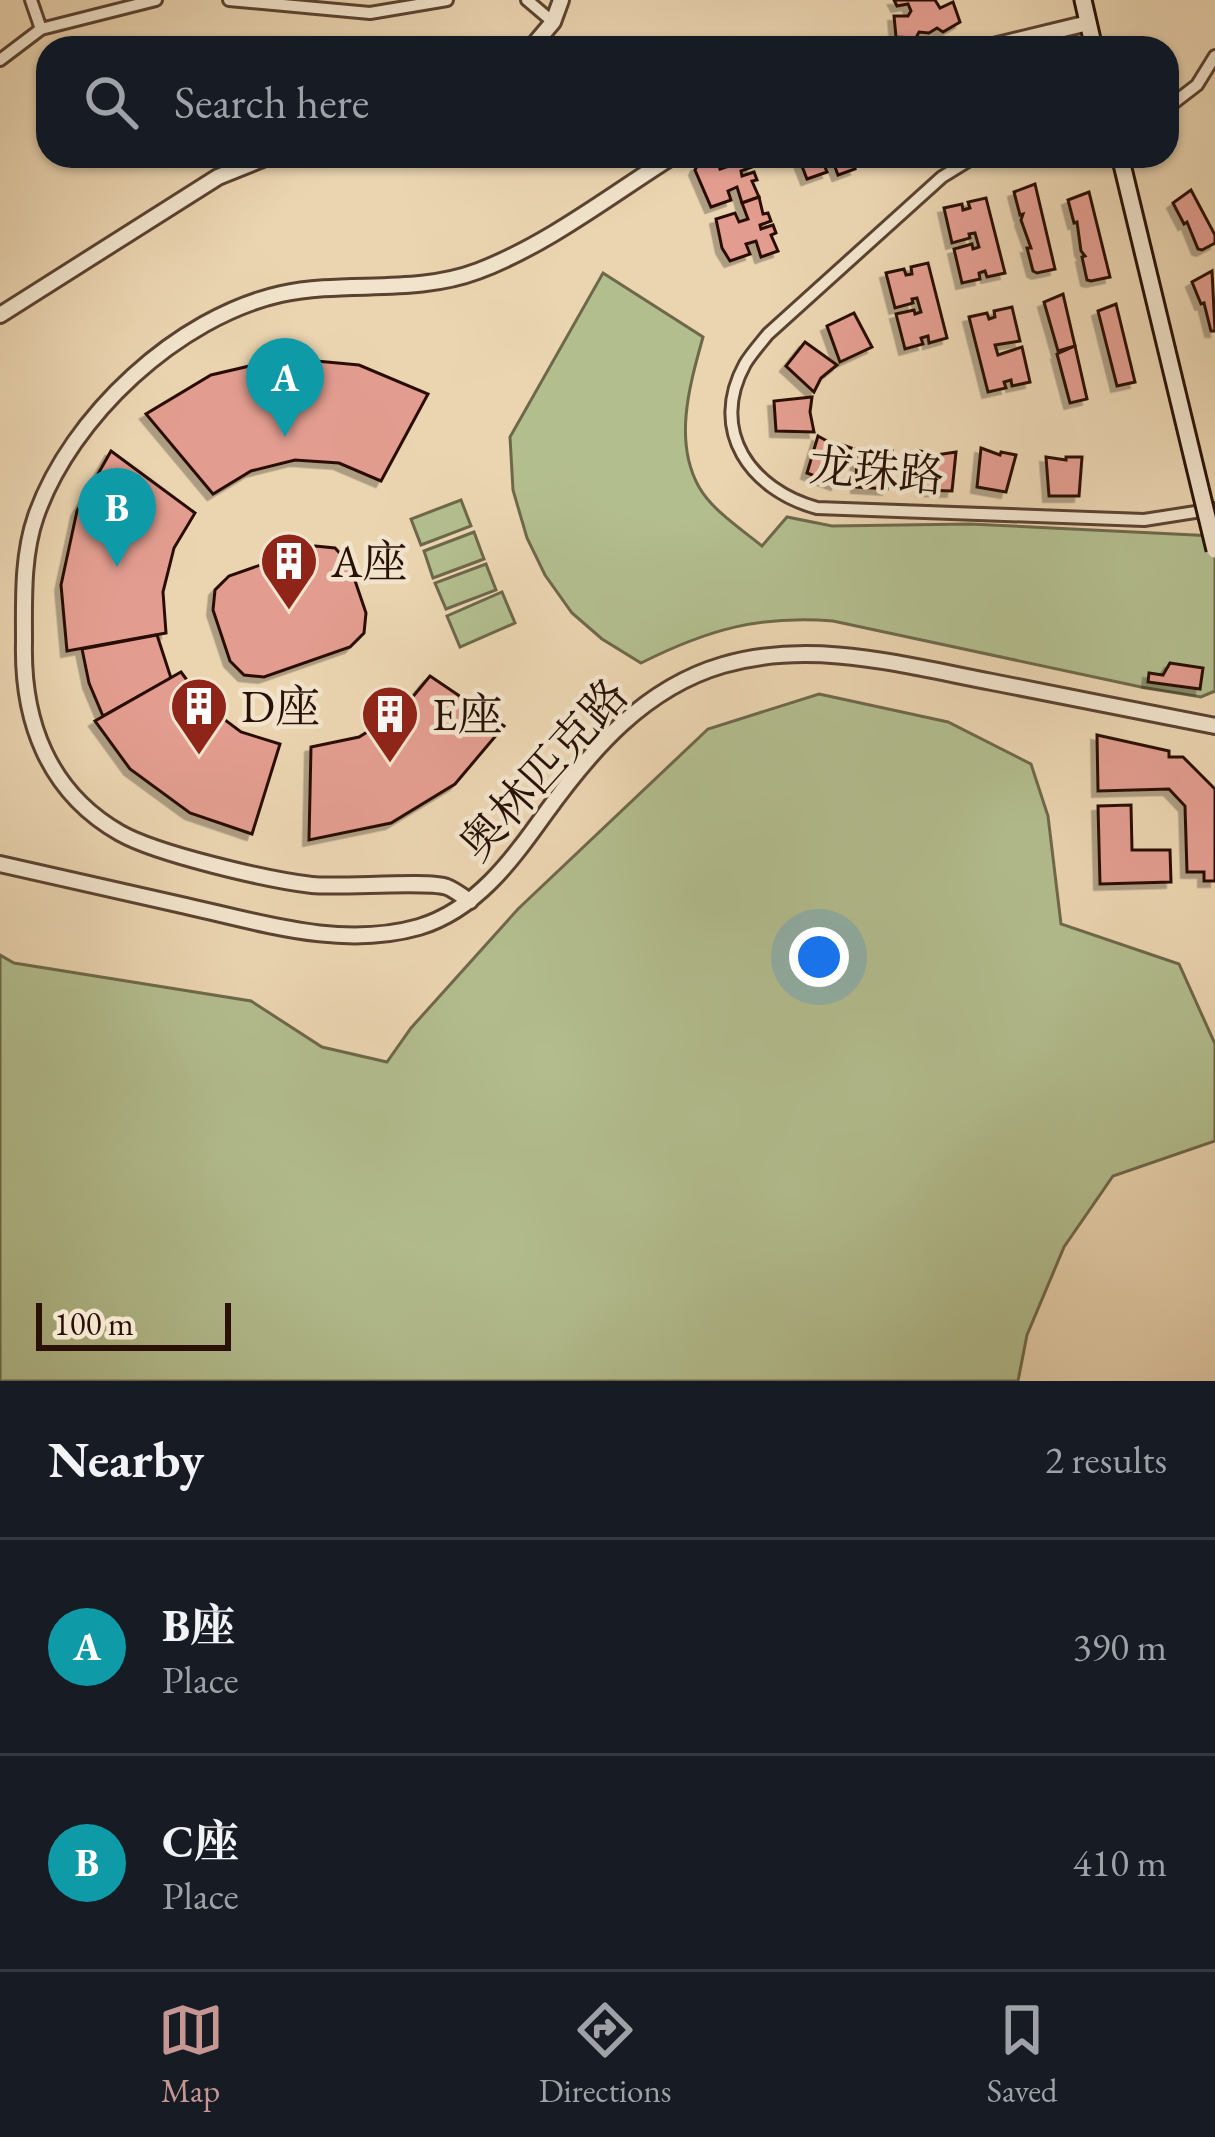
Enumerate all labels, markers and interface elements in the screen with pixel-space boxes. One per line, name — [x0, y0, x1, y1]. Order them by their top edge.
search box — [36, 36, 1179, 168]
icon: search — [78, 69, 144, 135]
text: Search here — [174, 73, 369, 131]
pin: A — [246, 338, 324, 437]
street label: 龙珠路 — [807, 435, 947, 505]
pin: B — [78, 468, 156, 567]
building icon: A座 — [258, 530, 320, 612]
place label: A座 — [330, 532, 407, 590]
street label: 奥林匹克路 — [446, 666, 640, 872]
building icon: D座 — [168, 675, 230, 757]
place label: D座 — [241, 677, 320, 735]
building icon: E座 — [359, 683, 421, 765]
place label: E座 — [432, 685, 502, 743]
your location — [789, 927, 849, 987]
scale bar — [36, 1297, 231, 1350]
text: 100 m — [54, 1302, 134, 1345]
text: Nearby — [48, 1426, 204, 1492]
text: 2 results — [1045, 1434, 1167, 1485]
text: B座 — [162, 1596, 235, 1654]
text: A — [73, 1621, 101, 1672]
text: 390 m — [1073, 1621, 1167, 1672]
text: Place — [162, 1654, 239, 1705]
text: C座 — [162, 1812, 239, 1870]
text: B — [75, 1837, 99, 1888]
text: 410 m — [1073, 1837, 1167, 1888]
text: Place — [162, 1870, 239, 1921]
tab: Map — [158, 1997, 224, 2112]
tab: Directions — [539, 1997, 672, 2112]
tab: Saved — [987, 1997, 1057, 2112]

